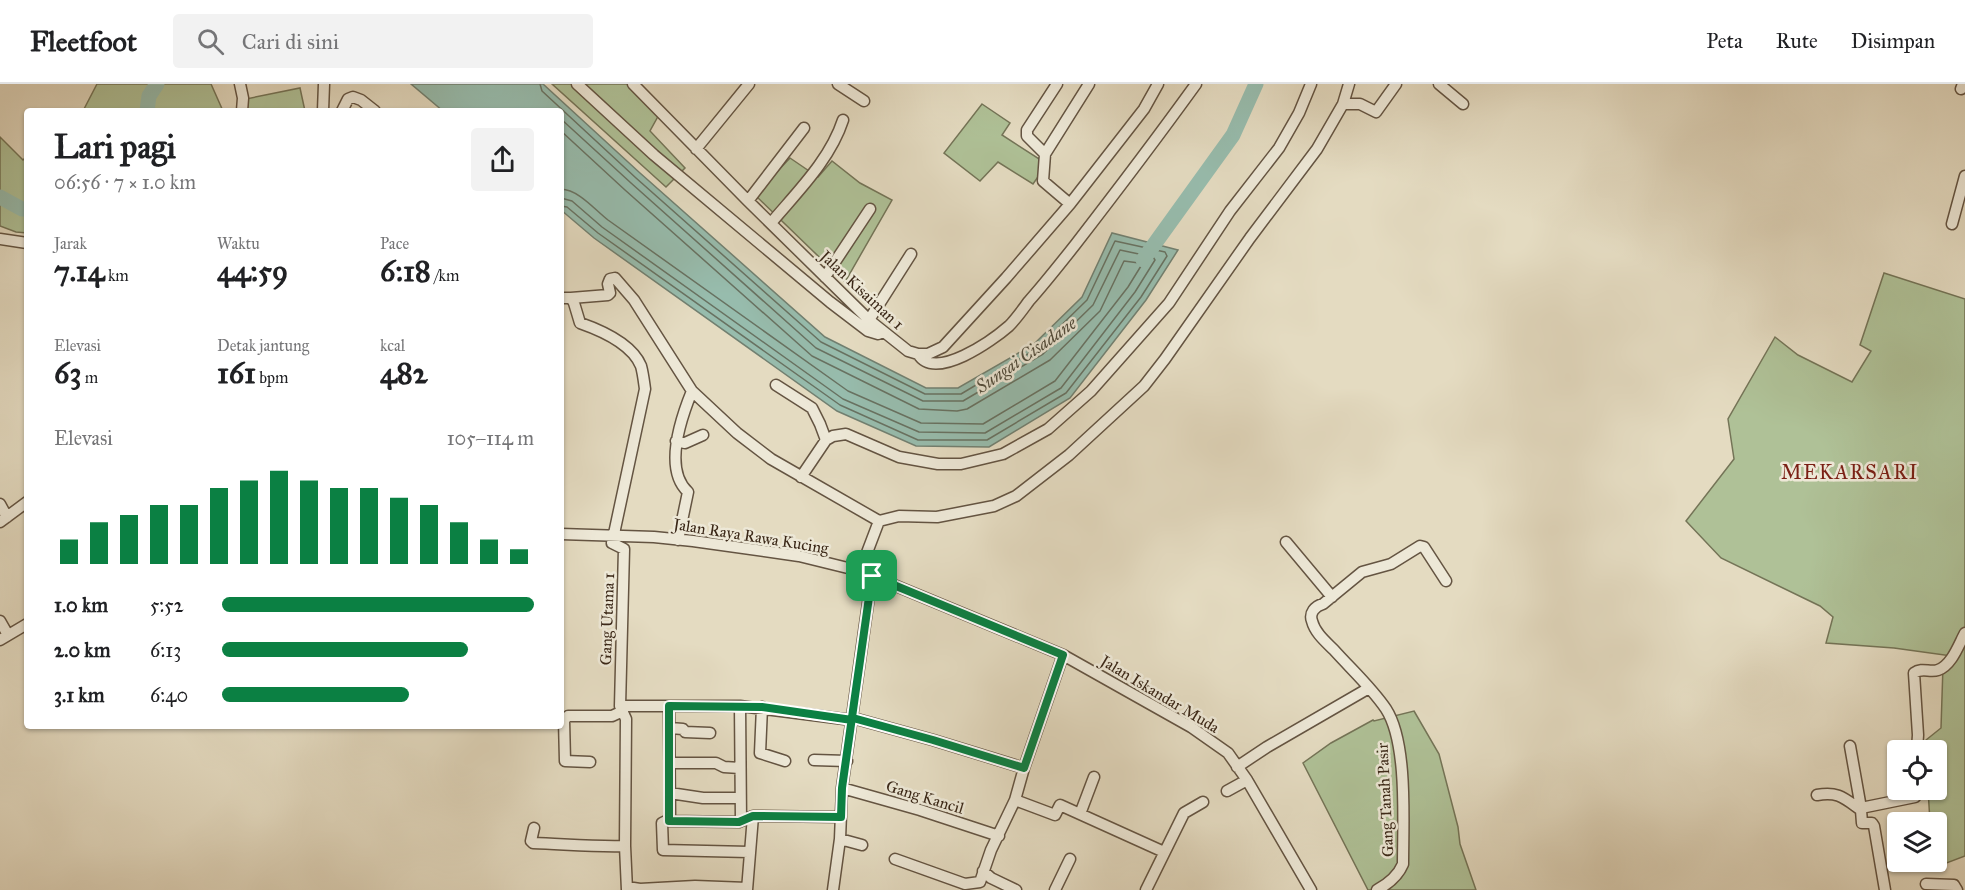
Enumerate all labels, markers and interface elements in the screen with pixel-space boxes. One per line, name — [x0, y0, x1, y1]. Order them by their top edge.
search box — [173, 14, 593, 68]
text: Fleetfoot — [30, 24, 137, 59]
icon: search — [194, 25, 227, 58]
text: Cari di sini — [242, 28, 339, 55]
text: Peta — [1706, 28, 1743, 54]
text: Rute — [1776, 28, 1818, 54]
text: Disimpan — [1851, 28, 1935, 54]
text: Lari pagi — [54, 127, 176, 167]
button: share — [471, 128, 534, 191]
text: 06:56 · 7 × 1.0 km — [54, 170, 196, 194]
text: Jarak — [54, 234, 87, 253]
text: Waktu — [217, 234, 260, 253]
text: Pace — [380, 234, 409, 253]
street label: Jalan Kisaiman 1 — [814, 245, 908, 334]
text: 7.14 — [54, 253, 104, 289]
text: 44:59 — [217, 253, 288, 289]
text: 6:18 — [380, 253, 431, 289]
text: km — [104, 266, 129, 285]
text: /km — [431, 266, 459, 285]
water label: Sungai Cisadane — [971, 311, 1082, 398]
text: Elevasi — [54, 336, 101, 355]
text: Detak jantung — [217, 336, 309, 355]
text: kcal — [380, 336, 405, 355]
text: 63 — [54, 355, 81, 391]
text: 161 — [217, 355, 256, 391]
text: 482 — [380, 355, 427, 391]
text: m — [81, 368, 98, 387]
text: bpm — [256, 368, 288, 387]
text: Elevasi — [54, 426, 113, 450]
text: 105–114 m — [447, 426, 534, 450]
district label: MEKARSARI — [1781, 460, 1919, 484]
street label: Jalan Raya Rawa Kucing — [670, 514, 831, 559]
pin — [846, 550, 897, 601]
icon: arrive — [855, 559, 888, 592]
street label: Gang Utama 1 — [596, 572, 619, 666]
text: 1.0 km — [54, 593, 108, 617]
text: 5:52 — [150, 593, 184, 617]
text: 2.0 km — [54, 638, 110, 662]
text: 6:13 — [150, 638, 181, 662]
street label: Jalan Iskandar Muda — [1095, 650, 1223, 738]
text: 3.1 km — [54, 683, 104, 707]
text: 6:40 — [150, 683, 188, 707]
map controls — [1887, 740, 1947, 872]
button: locate — [1887, 740, 1947, 800]
street label: Gang Tanah Pasir — [1373, 742, 1398, 858]
street label: Gang Kancil — [884, 776, 967, 819]
button: layers — [1887, 812, 1947, 872]

